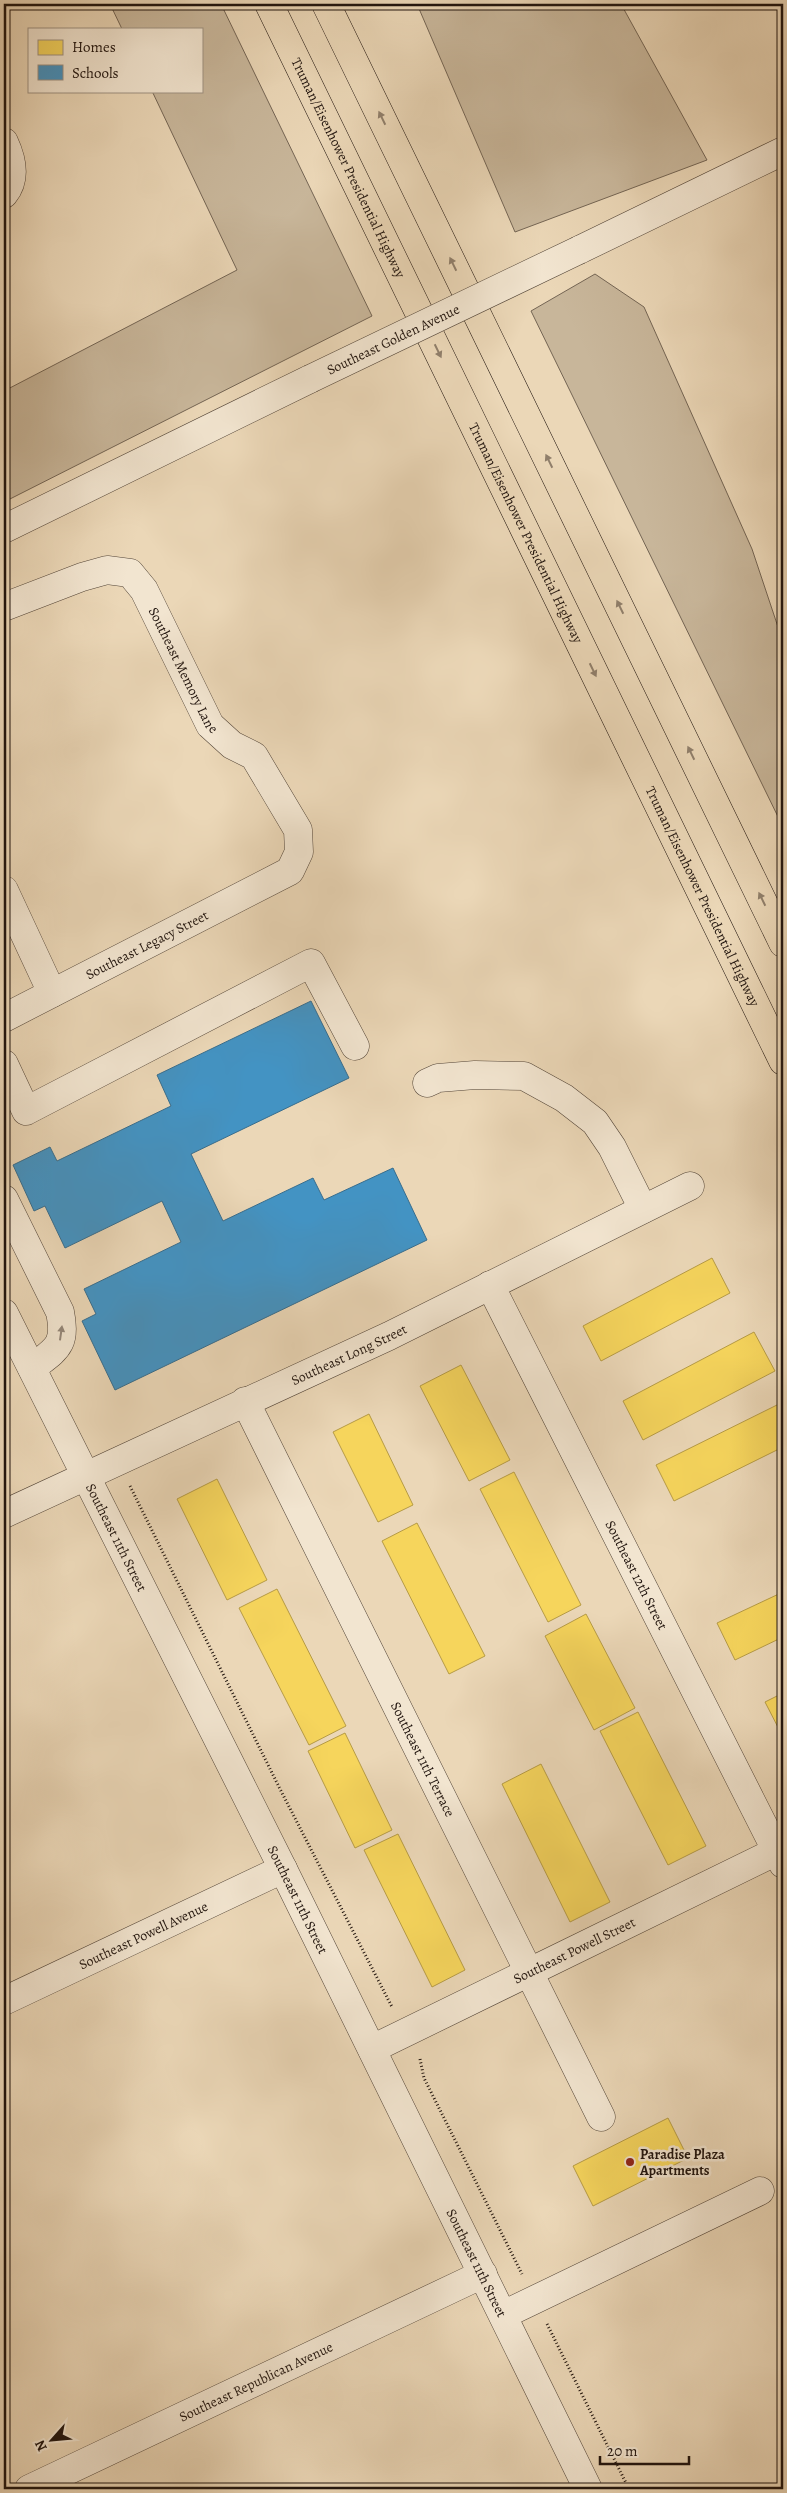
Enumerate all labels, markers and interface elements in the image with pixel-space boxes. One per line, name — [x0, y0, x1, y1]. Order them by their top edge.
legend — [28, 28, 202, 92]
text: Homes — [72, 37, 116, 57]
street label: Truman/Eisenhower Presidential Highway — [287, 54, 411, 282]
text: Schools — [72, 63, 119, 83]
one-way arrow — [377, 111, 385, 125]
one-way arrow — [449, 257, 457, 271]
street label: Southeast Golden Avenue — [323, 299, 463, 379]
one-way arrow — [434, 344, 442, 358]
street label: Truman/Eisenhower Presidential Highway — [465, 420, 588, 647]
one-way arrow — [544, 454, 552, 468]
one-way arrow — [615, 600, 623, 614]
street label: Southeast Memory Lane — [144, 604, 222, 738]
one-way arrow — [589, 663, 597, 677]
one-way arrow — [687, 746, 695, 760]
street label: Truman/Eisenhower Presidential Highway — [641, 783, 765, 1010]
one-way arrow — [758, 892, 766, 906]
street label: Southeast Legacy Street — [82, 906, 212, 984]
street label: Southeast Long Street — [288, 1319, 410, 1390]
one-way arrow — [57, 1324, 65, 1340]
street label: Southeast 11th Street — [81, 1480, 152, 1595]
street label: Southeast 12th Street — [601, 1517, 673, 1633]
street label: Southeast 11th Terrace — [386, 1698, 460, 1820]
street label: Southeast 11th Street — [263, 1842, 333, 1957]
street label: Southeast Powell Avenue — [75, 1896, 211, 1974]
street label: Southeast Powell Street — [510, 1912, 639, 1988]
place label: Paradise Plaza Apartments — [639, 2145, 725, 2180]
marker: Paradise Plaza Apartments — [624, 2156, 636, 2168]
street label: Southeast 11th Street — [442, 2205, 512, 2321]
street label: Southeast Republican Avenue — [176, 2337, 336, 2426]
north arrow — [28, 2416, 78, 2466]
scale bar — [600, 2433, 688, 2465]
text: N — [30, 2437, 52, 2455]
text: 20 m — [607, 2441, 638, 2461]

